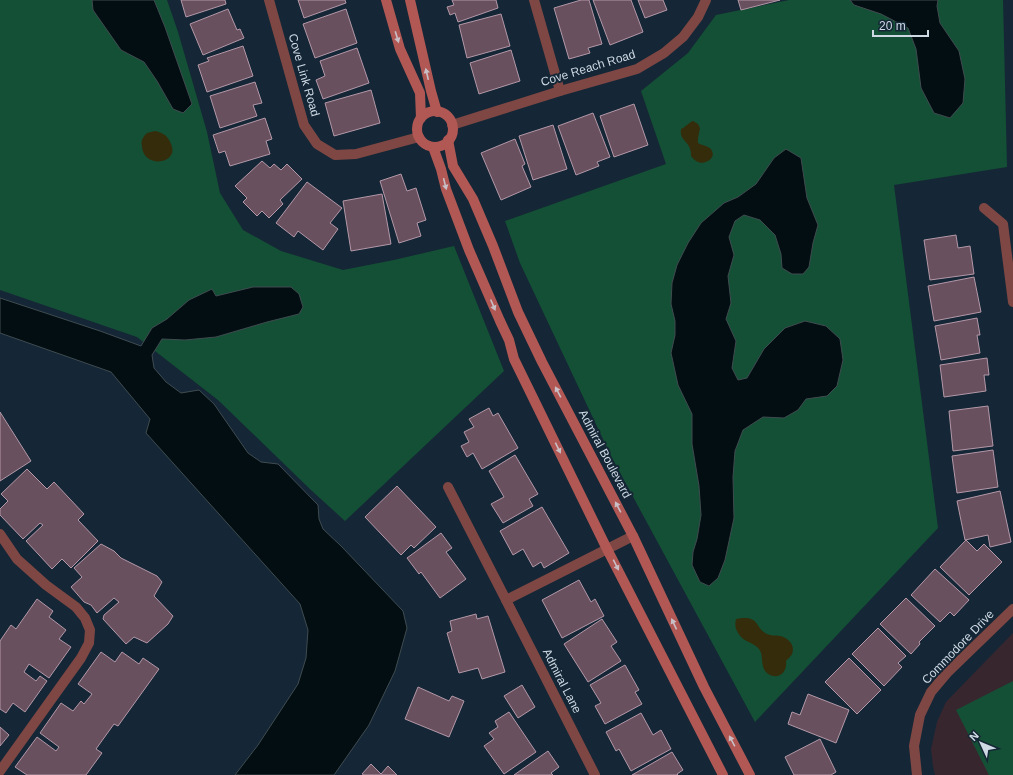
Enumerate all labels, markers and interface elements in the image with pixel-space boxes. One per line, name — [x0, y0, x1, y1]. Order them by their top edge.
scale bar — [873, 12, 928, 38]
text: 20 m — [879, 19, 906, 33]
street label: Cove Link Road — [286, 32, 322, 118]
one-way arrow — [394, 32, 400, 44]
street label: Cove Reach Road — [539, 47, 637, 89]
one-way arrow — [424, 68, 430, 80]
one-way arrow — [442, 178, 448, 190]
one-way arrow — [490, 299, 496, 311]
one-way arrow — [554, 386, 561, 398]
street label: Admiral Boulevard — [576, 407, 634, 501]
one-way arrow — [555, 443, 561, 454]
one-way arrow — [614, 501, 621, 513]
one-way arrow — [613, 559, 619, 571]
street label: Commodore Drive — [919, 607, 997, 687]
one-way arrow — [671, 618, 677, 630]
street label: Admiral Lane — [540, 646, 584, 716]
north arrow — [961, 723, 1001, 763]
text: N — [967, 729, 981, 743]
one-way arrow — [728, 735, 735, 746]

